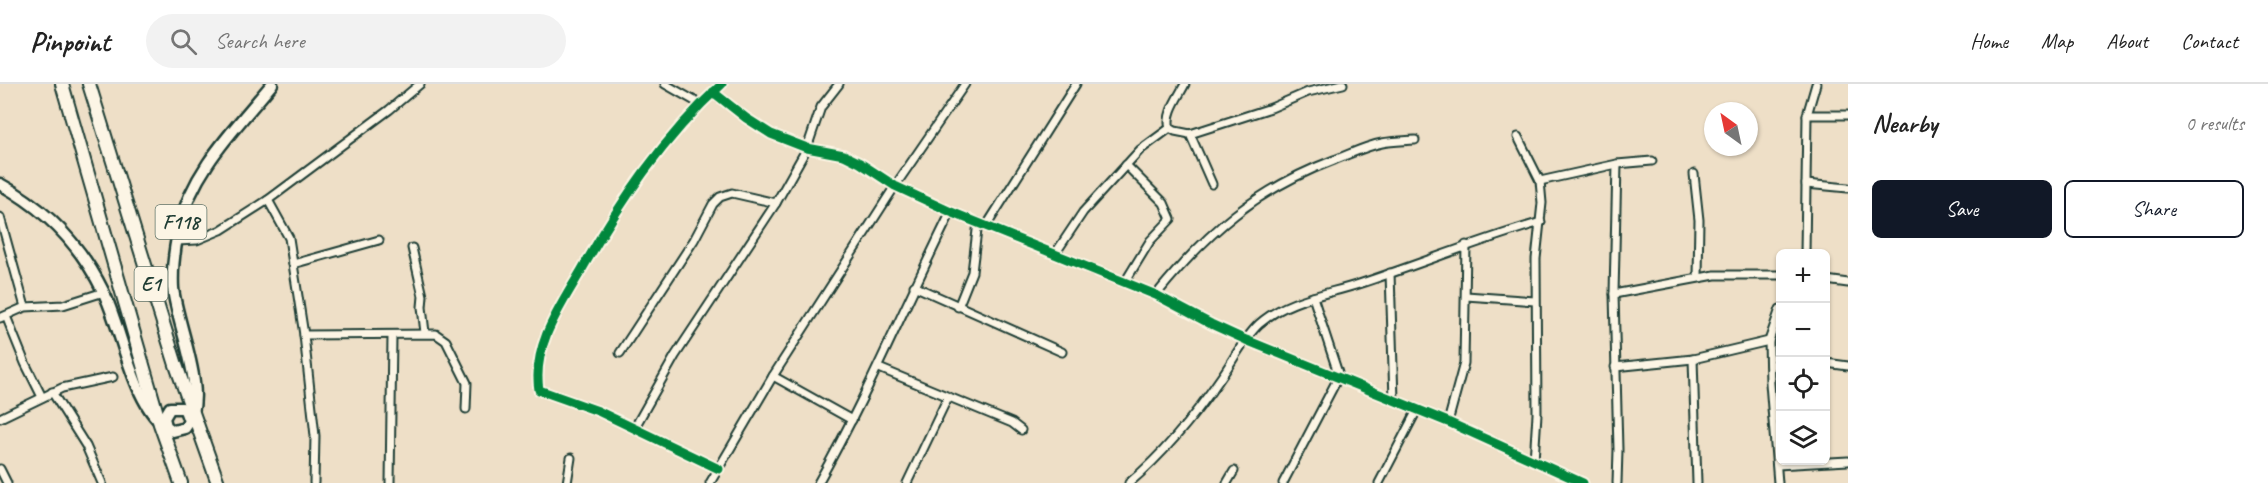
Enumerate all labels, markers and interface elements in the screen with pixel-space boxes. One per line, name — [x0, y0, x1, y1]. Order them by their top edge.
search box — [146, 14, 566, 68]
text: Pinpoint — [30, 24, 110, 59]
icon: search — [167, 25, 200, 58]
text: Search here — [215, 27, 305, 55]
text: Home — [1970, 28, 2008, 54]
text: Map — [2041, 28, 2073, 54]
text: About — [2106, 28, 2148, 54]
text: Contact — [2181, 28, 2238, 54]
north arrow — [1704, 102, 1758, 156]
text: Nearby — [1872, 107, 1937, 140]
text: 0 results — [2185, 111, 2244, 136]
button: Save — [1872, 180, 2052, 238]
button: Share — [2064, 180, 2244, 238]
road number: F118 — [156, 205, 207, 239]
map controls — [1776, 249, 1830, 465]
button: + — [1776, 249, 1830, 303]
road number: E1 — [134, 267, 168, 301]
button: − — [1776, 303, 1830, 357]
button: locate — [1776, 357, 1830, 411]
button: layers — [1776, 411, 1830, 465]

